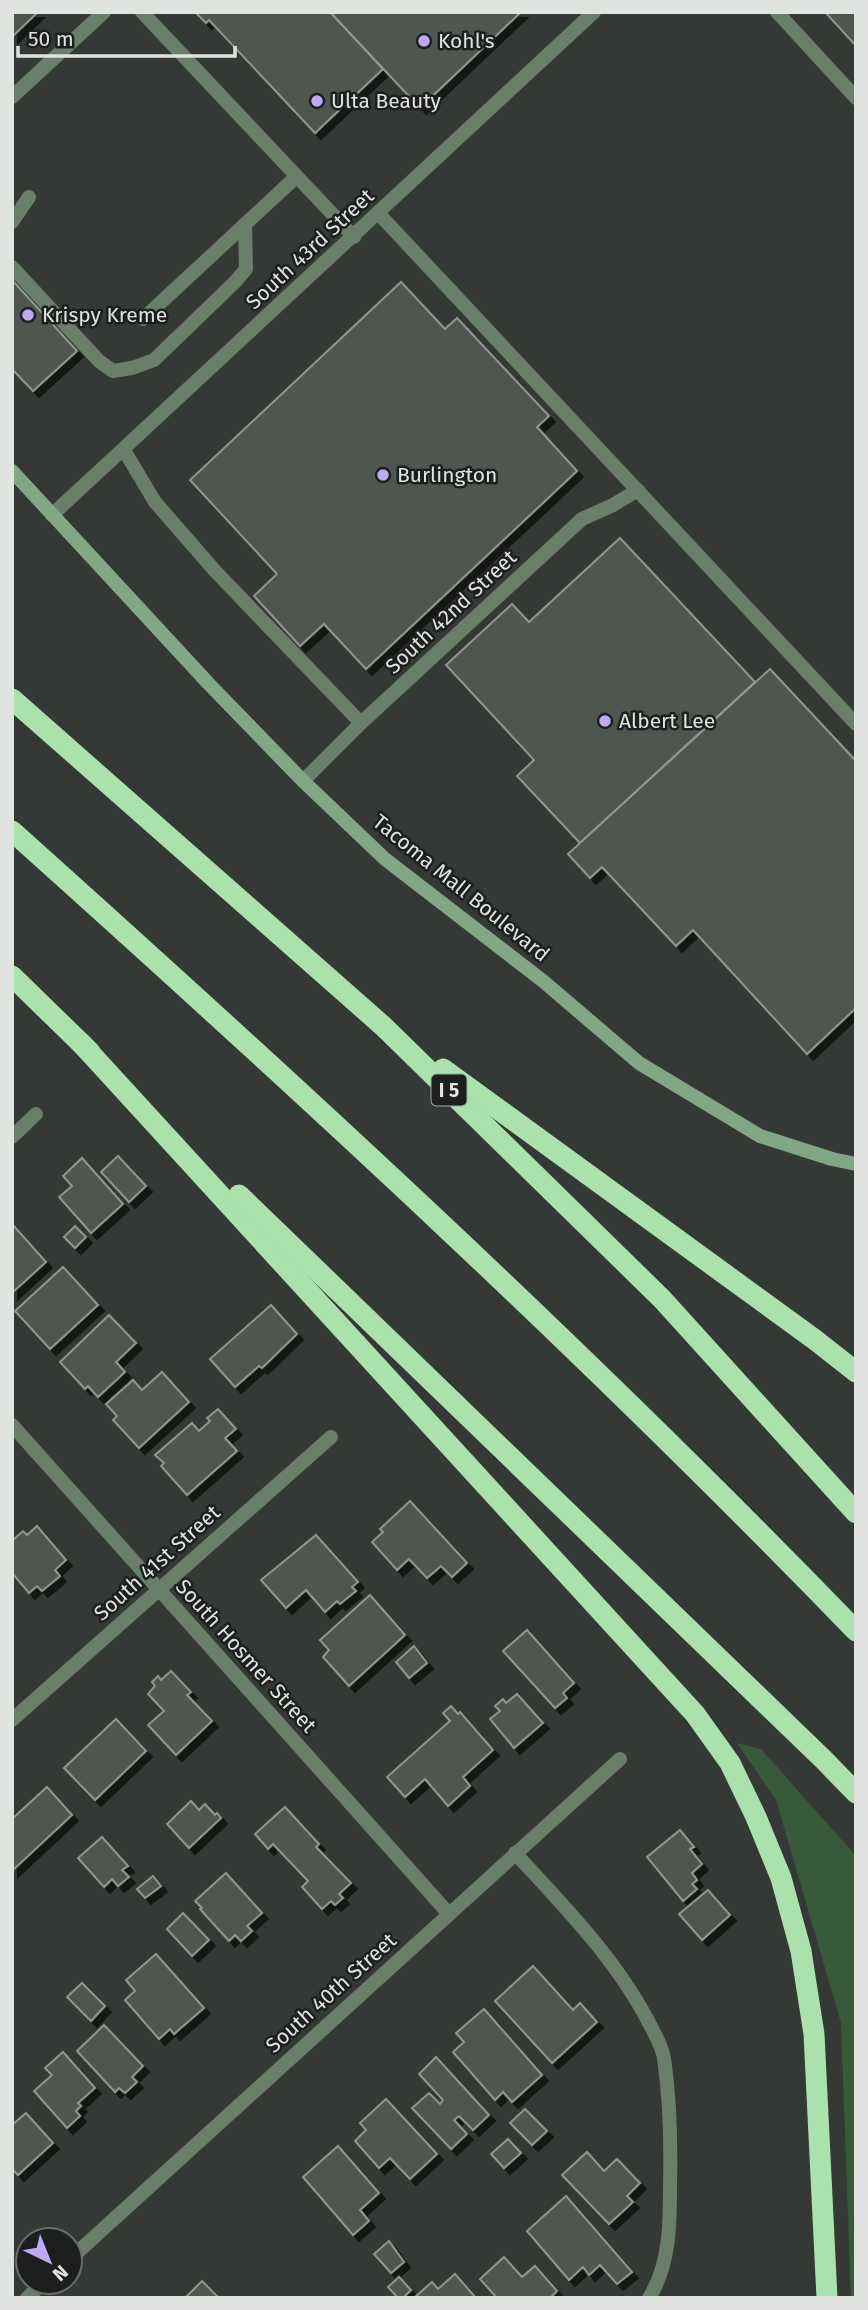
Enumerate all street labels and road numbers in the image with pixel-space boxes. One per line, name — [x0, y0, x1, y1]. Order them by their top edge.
street label: South 43rd Street — [241, 183, 380, 315]
street label: South 42nd Street — [380, 544, 522, 679]
street label: Tacoma Mall Boulevard — [367, 809, 555, 967]
road number: I 5 — [432, 1074, 466, 1106]
street label: South 41st Street — [89, 1499, 226, 1626]
street label: South Hosmer Street — [170, 1574, 322, 1739]
street label: South 40th Street — [260, 1927, 402, 2058]

